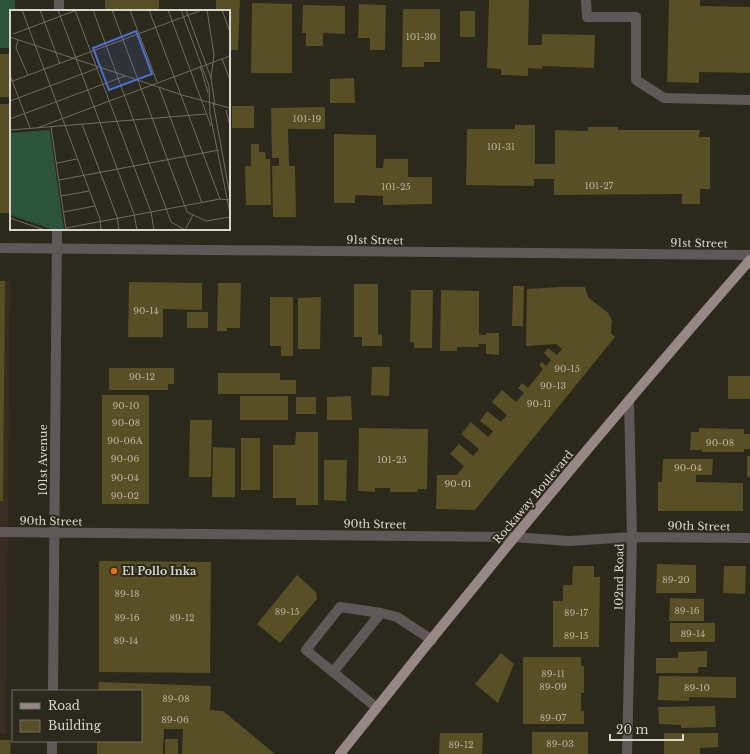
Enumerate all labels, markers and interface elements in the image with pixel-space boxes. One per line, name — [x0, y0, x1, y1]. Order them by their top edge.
inset map — [10, 10, 230, 230]
house number: 101-30 — [406, 31, 436, 42]
house number: 101-19 — [293, 113, 321, 124]
house number: 101-31 — [487, 141, 515, 152]
house number: 101-27 — [585, 180, 614, 191]
house number: 101-25 — [381, 181, 411, 192]
street label: 91st Street — [346, 233, 405, 248]
street label: 91st Street — [670, 236, 729, 251]
house number: 90-14 — [133, 305, 159, 316]
house number: 90-15 — [554, 363, 580, 374]
house number: 90-12 — [129, 371, 155, 382]
house number: 90-13 — [540, 380, 566, 391]
house number: 90-11 — [527, 398, 551, 409]
house number: 90-10 — [113, 400, 139, 411]
house number: 90-08 — [112, 417, 140, 428]
street label: 101st Avenue — [36, 424, 50, 496]
house number: 90-06A — [107, 435, 144, 446]
house number: 90-08 — [706, 437, 734, 448]
street label: Rockaway Boulevard — [490, 447, 576, 546]
house number: 90-06 — [111, 453, 140, 464]
house number: 101-25 — [377, 454, 407, 465]
house number: 90-04 — [674, 462, 702, 473]
house number: 90-04 — [111, 472, 139, 483]
house number: 90-01 — [445, 478, 471, 489]
house number: 90-02 — [111, 490, 139, 501]
street label: 90th Street — [19, 513, 83, 529]
street label: 90th Street — [343, 516, 407, 532]
street label: 90th Street — [667, 518, 731, 534]
street label: 102nd Road — [611, 543, 627, 611]
place label: El Pollo Inka — [122, 564, 197, 578]
marker: El Pollo Inka — [109, 566, 119, 576]
house number: 89-20 — [662, 574, 690, 585]
house number: 89-18 — [115, 588, 139, 599]
house number: 89-16 — [674, 605, 700, 616]
house number: 89-15 — [275, 606, 299, 617]
house number: 89-17 — [564, 607, 588, 618]
house number: 89-16 — [114, 612, 140, 623]
house number: 89-12 — [170, 612, 194, 623]
house number: 89-14 — [681, 628, 705, 639]
house number: 89-15 — [564, 630, 588, 641]
house number: 89-14 — [114, 635, 138, 646]
house number: 89-11 — [541, 668, 565, 679]
house number: 89-09 — [539, 681, 567, 692]
house number: 89-10 — [684, 682, 710, 693]
legend — [12, 690, 142, 742]
house number: 89-08 — [162, 693, 190, 704]
text: Road — [48, 698, 80, 713]
house number: 89-07 — [540, 712, 567, 723]
house number: 89-06 — [161, 714, 189, 725]
scale bar — [610, 716, 683, 742]
text: Building — [48, 718, 102, 733]
text: 20 m — [616, 722, 648, 737]
house number: 89-03 — [546, 738, 574, 749]
house number: 89-12 — [449, 739, 473, 750]

